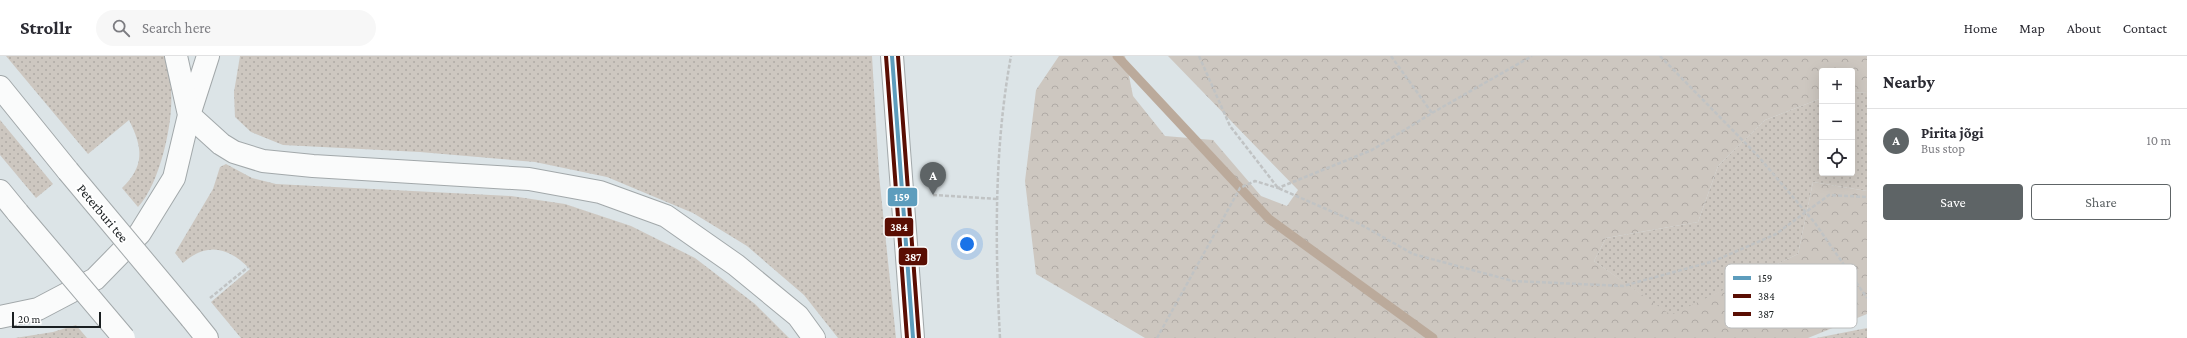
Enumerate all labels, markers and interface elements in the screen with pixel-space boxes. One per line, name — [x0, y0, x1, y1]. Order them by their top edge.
search box — [96, 10, 376, 46]
text: Strollr — [20, 17, 72, 38]
icon: search — [110, 17, 132, 39]
text: Search here — [142, 20, 211, 36]
text: Home — [1964, 20, 1997, 36]
text: Map — [2019, 20, 2045, 36]
text: About — [2067, 20, 2101, 36]
text: Contact — [2123, 20, 2167, 36]
map controls — [1819, 68, 1855, 176]
button: + — [1819, 68, 1855, 104]
text: Nearby — [1883, 73, 1935, 92]
button: − — [1819, 104, 1855, 140]
text: Pirita jõgi — [1921, 125, 1984, 141]
text: A — [1892, 133, 1900, 148]
text: 10 m — [2146, 133, 2171, 148]
button: locate — [1819, 140, 1855, 176]
text: Bus stop — [1921, 141, 1965, 156]
pin: A — [920, 162, 946, 195]
street label: Peterburi tee — [74, 181, 132, 245]
button: Save — [1883, 184, 2023, 220]
button: Share — [2031, 184, 2171, 220]
line badge: 159 — [887, 187, 918, 207]
text: 159 — [894, 191, 910, 203]
line badge: 384 — [884, 217, 914, 237]
text: 384 — [890, 221, 908, 233]
your location — [957, 234, 977, 254]
line badge: 387 — [898, 247, 928, 266]
text: 387 — [905, 251, 921, 263]
legend — [1725, 264, 1857, 328]
text: 159 — [1758, 272, 1772, 284]
text: 384 — [1758, 290, 1775, 302]
text: 387 — [1758, 308, 1774, 320]
scale bar — [12, 310, 101, 329]
text: 20 m — [18, 313, 40, 325]

